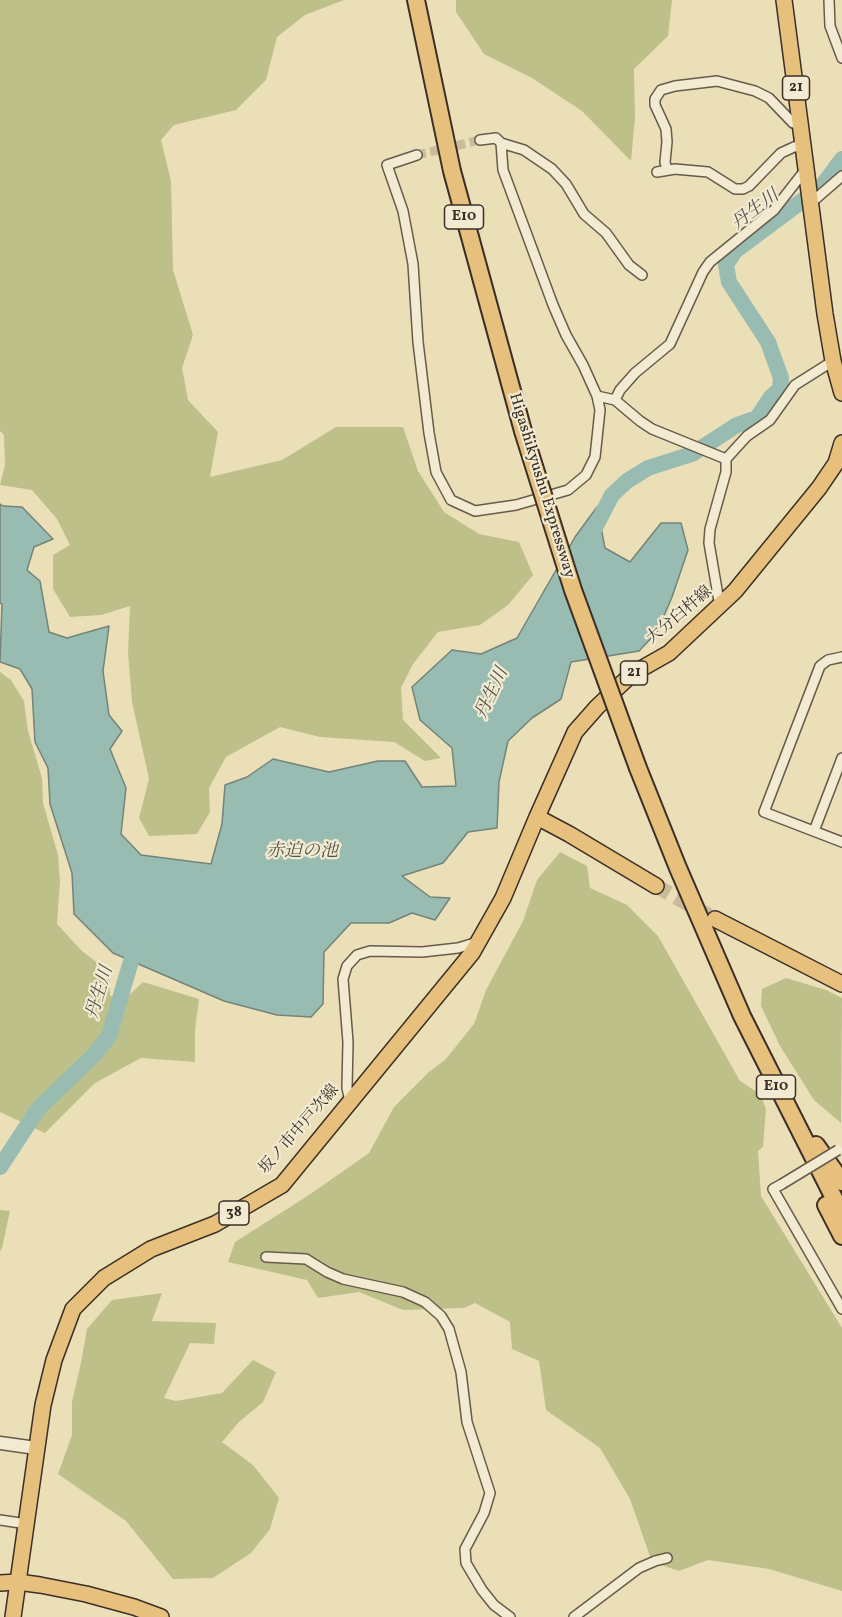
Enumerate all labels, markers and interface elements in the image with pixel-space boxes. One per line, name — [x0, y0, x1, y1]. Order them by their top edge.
road number: 21 — [782, 76, 810, 100]
water label: 丹生川 — [728, 186, 784, 236]
road number: E10 — [444, 205, 484, 229]
street label: Higashikyushu Expressway — [504, 391, 578, 581]
street label: 大分臼杵線 — [643, 583, 717, 649]
road number: 21 — [620, 661, 648, 685]
water label: 丹生川 — [472, 665, 514, 723]
water label: 赤迫の池 — [266, 842, 338, 864]
water label: 丹生川 — [83, 964, 119, 1022]
road number: E10 — [756, 1075, 796, 1099]
street label: 坂ノ市中戸次線 — [256, 1081, 344, 1179]
road number: 38 — [219, 1201, 249, 1225]

